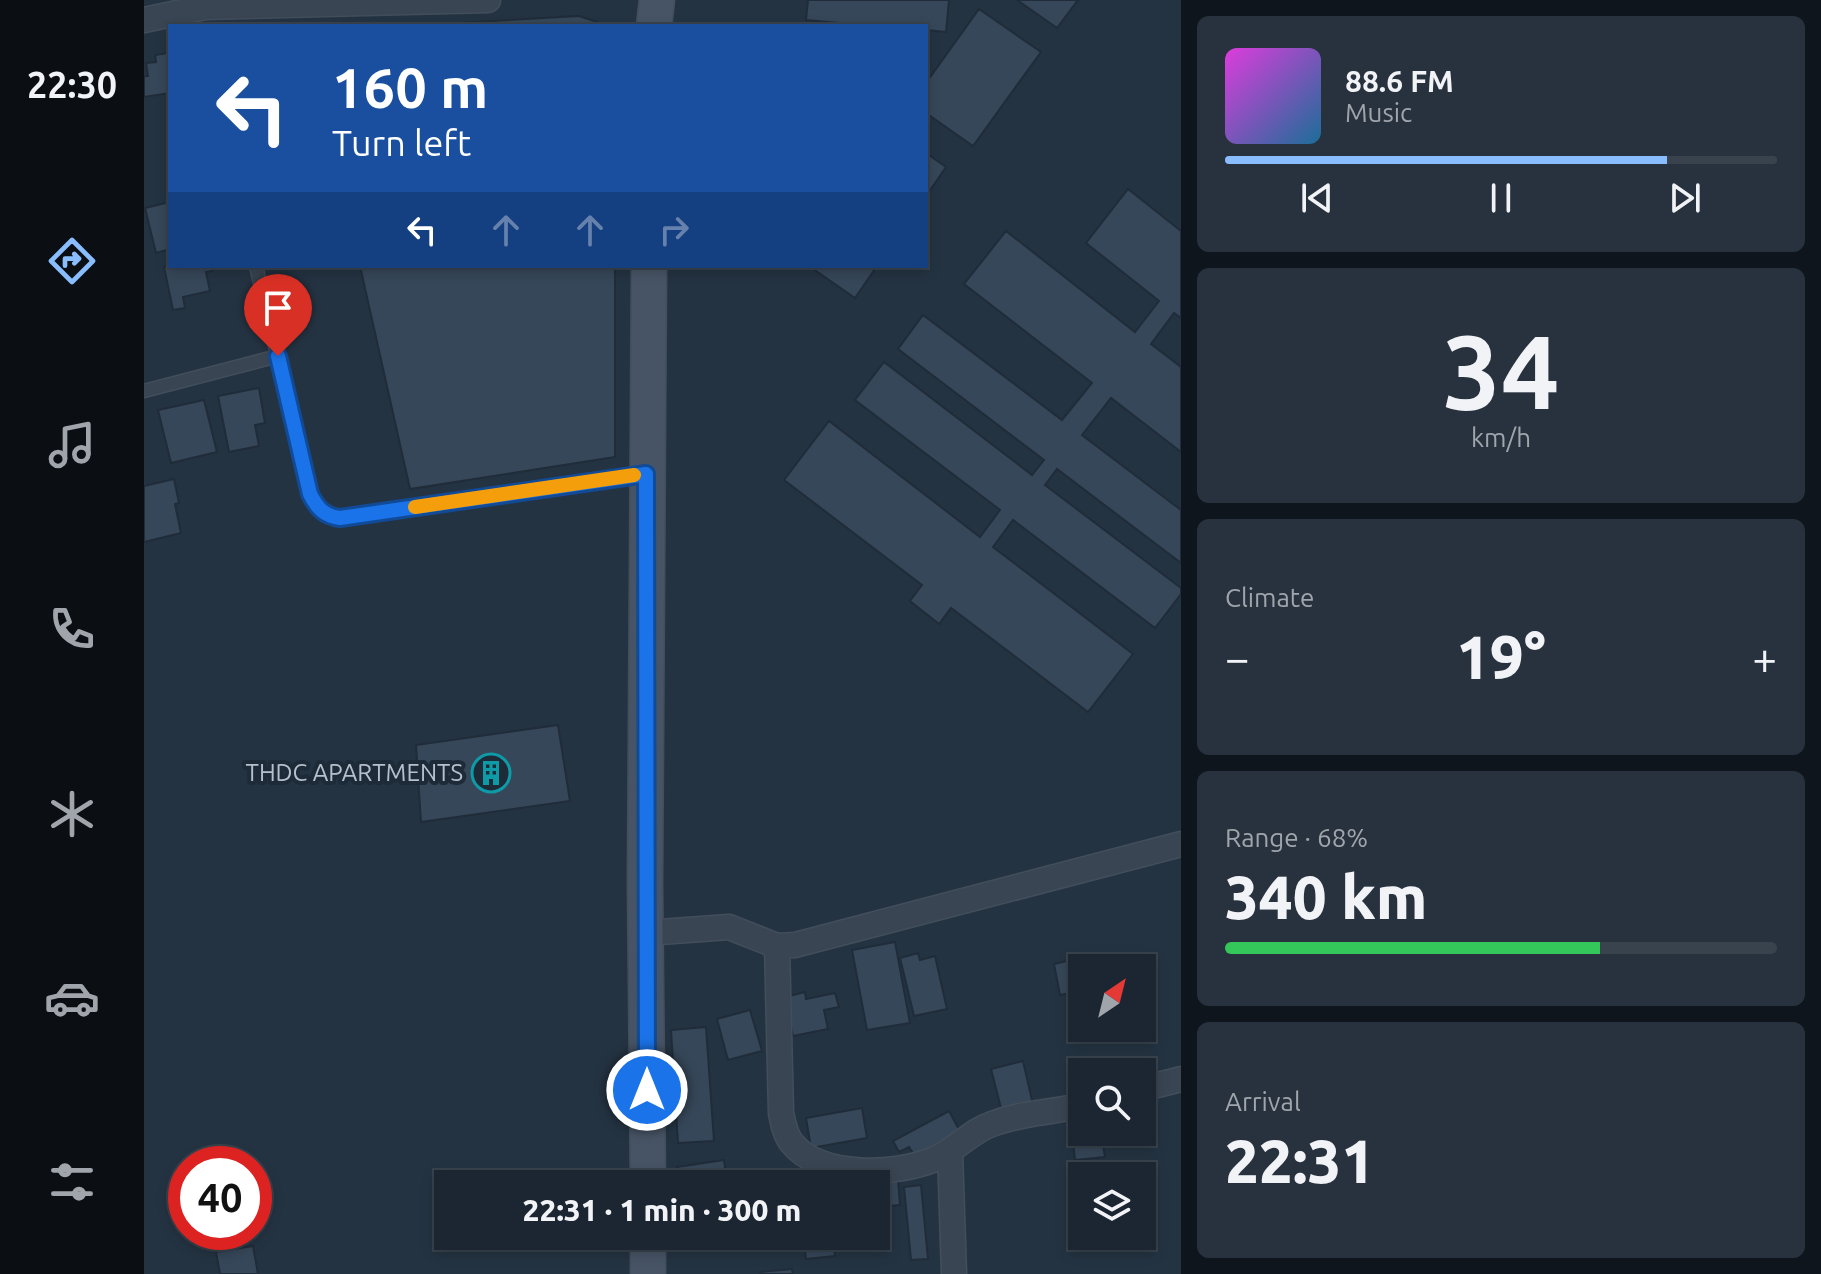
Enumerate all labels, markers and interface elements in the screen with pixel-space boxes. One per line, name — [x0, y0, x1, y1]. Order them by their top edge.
icon: left — [200, 56, 304, 160]
text: 160 m — [332, 56, 488, 119]
text: 22:30 — [27, 64, 117, 105]
text: 88.6 FM — [1345, 64, 1454, 98]
text: Music — [1345, 98, 1412, 127]
text: Turn left — [332, 122, 471, 163]
icon: previous — [1295, 176, 1339, 220]
icon: pause — [1479, 176, 1523, 220]
icon: next — [1663, 176, 1707, 220]
icon: left — [400, 208, 444, 252]
icon: ahead — [484, 208, 528, 252]
icon: ahead — [568, 208, 612, 252]
icon: right — [652, 208, 696, 252]
icon: directions — [44, 233, 100, 289]
pin — [244, 274, 312, 356]
icon: arrive — [256, 286, 300, 330]
text: 34 — [1442, 312, 1560, 429]
icon: music — [44, 417, 100, 473]
text: km/h — [1471, 423, 1531, 452]
text: Climate — [1225, 583, 1314, 612]
icon: phone — [44, 601, 100, 657]
text: 19° — [1456, 623, 1546, 690]
text: − — [1225, 633, 1250, 682]
text: + — [1752, 633, 1777, 682]
building icon: THDC APARTMENTS — [470, 752, 512, 794]
place label: THDC APARTMENTS — [246, 759, 463, 786]
icon: climate — [44, 786, 100, 842]
text: Range · 68% — [1225, 823, 1368, 852]
text: 340 km — [1225, 863, 1427, 930]
north arrow — [1068, 954, 1156, 1042]
map controls — [1068, 954, 1156, 1250]
icon: car — [44, 970, 100, 1026]
position arrow — [605, 1048, 689, 1132]
button: search — [1068, 1058, 1156, 1146]
text: Arrival — [1225, 1087, 1301, 1116]
text: 22:31 — [1225, 1127, 1375, 1194]
speed limit sign: 40 — [168, 1146, 272, 1250]
icon: filters — [44, 1154, 100, 1210]
button: layers — [1068, 1162, 1156, 1250]
text: 22:31 · 1 min · 300 m — [523, 1193, 801, 1227]

